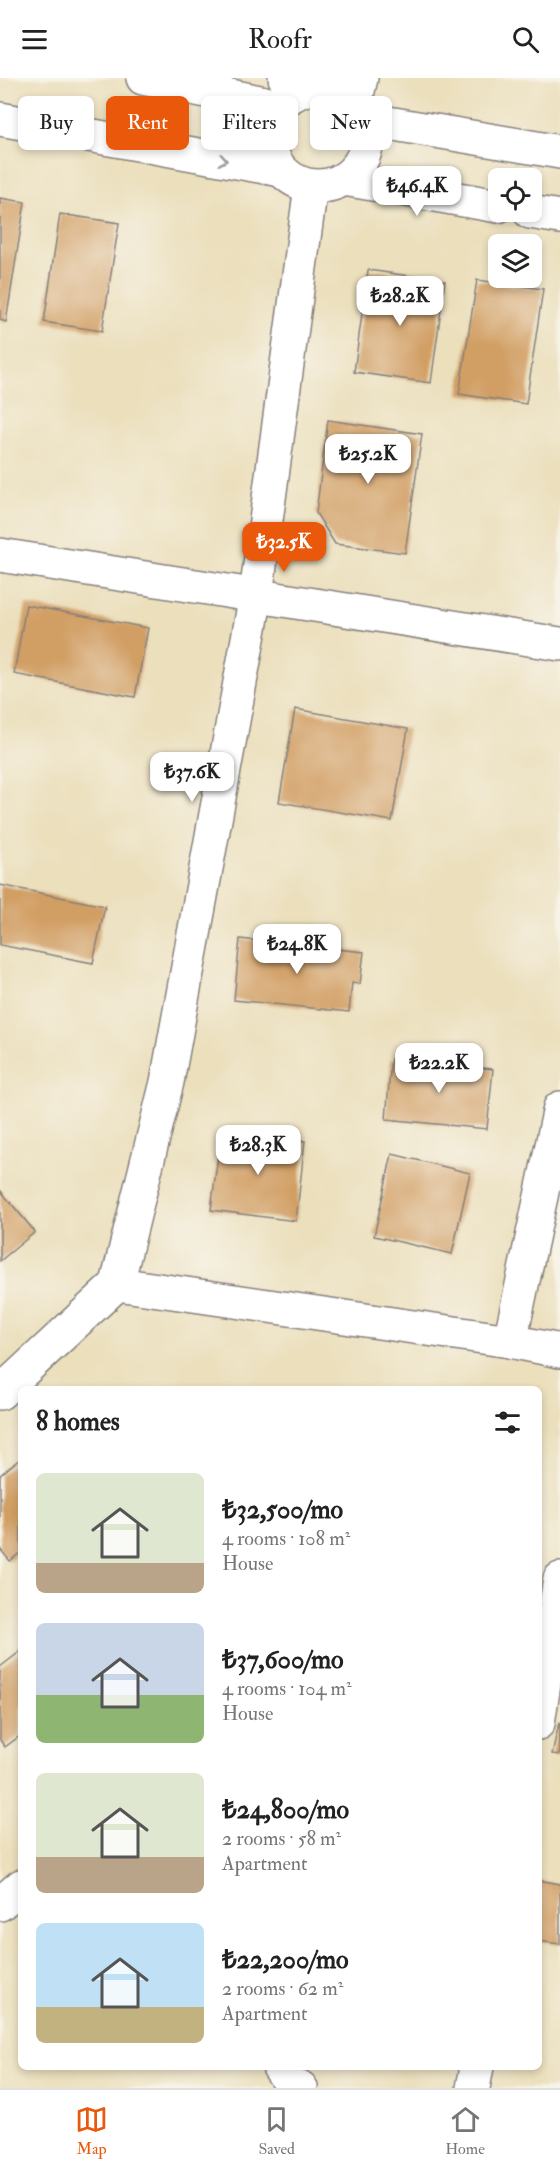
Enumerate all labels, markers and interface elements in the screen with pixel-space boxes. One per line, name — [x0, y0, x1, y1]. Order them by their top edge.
icon: menu — [18, 23, 51, 56]
text: Roofr — [248, 23, 312, 56]
icon: search — [509, 23, 542, 56]
chip: Buy — [18, 96, 94, 150]
chip: Rent — [106, 96, 189, 150]
chip: Filters — [201, 96, 298, 150]
chip: New — [310, 96, 392, 150]
one-way arrow — [218, 153, 228, 165]
pin: ₺46.4K — [368, 166, 466, 217]
map controls — [488, 168, 542, 288]
button: locate — [488, 168, 542, 222]
text: ₺46.4K — [386, 173, 448, 198]
button: layers — [488, 234, 542, 288]
pin: ₺28.2K — [351, 276, 449, 327]
text: ₺28.2K — [371, 283, 429, 308]
pin: ₺25.2K — [319, 434, 417, 485]
text: ₺25.2K — [339, 441, 397, 466]
pin: ₺32.5K — [235, 522, 333, 573]
text: ₺32.5K — [256, 529, 312, 554]
pin: ₺37.6K — [143, 752, 241, 803]
text: ₺37.6K — [164, 759, 220, 784]
pin: ₺24.8K — [248, 924, 346, 975]
text: ₺24.8K — [267, 931, 327, 956]
pin: ₺22.2K — [390, 1043, 488, 1094]
text: ₺22.2K — [409, 1050, 469, 1075]
pin: ₺28.3K — [209, 1125, 307, 1176]
text: ₺28.3K — [230, 1132, 286, 1157]
text: 8 homes — [36, 1406, 120, 1438]
icon: filters — [491, 1406, 524, 1439]
text: ₺32,500/mo — [222, 1494, 343, 1526]
icon: home — [84, 1497, 156, 1569]
text: 4 rooms · 108 m² — [222, 1526, 350, 1551]
text: House — [222, 1551, 273, 1576]
text: ₺37,600/mo — [222, 1644, 344, 1676]
icon: home — [84, 1647, 156, 1719]
text: 4 rooms · 104 m² — [222, 1676, 352, 1701]
text: House — [222, 1701, 273, 1726]
text: ₺24,800/mo — [222, 1794, 349, 1826]
icon: home — [84, 1797, 156, 1869]
text: 2 rooms · 58 m² — [222, 1826, 341, 1851]
text: Apartment — [222, 1851, 307, 1876]
text: ₺22,200/mo — [222, 1944, 349, 1976]
icon: home — [84, 1947, 156, 2019]
text: 2 rooms · 62 m² — [222, 1976, 343, 2001]
text: Apartment — [222, 2001, 307, 2026]
tab: Map — [75, 2103, 108, 2159]
tab: Saved — [258, 2103, 295, 2159]
tab: Home — [445, 2103, 485, 2159]

